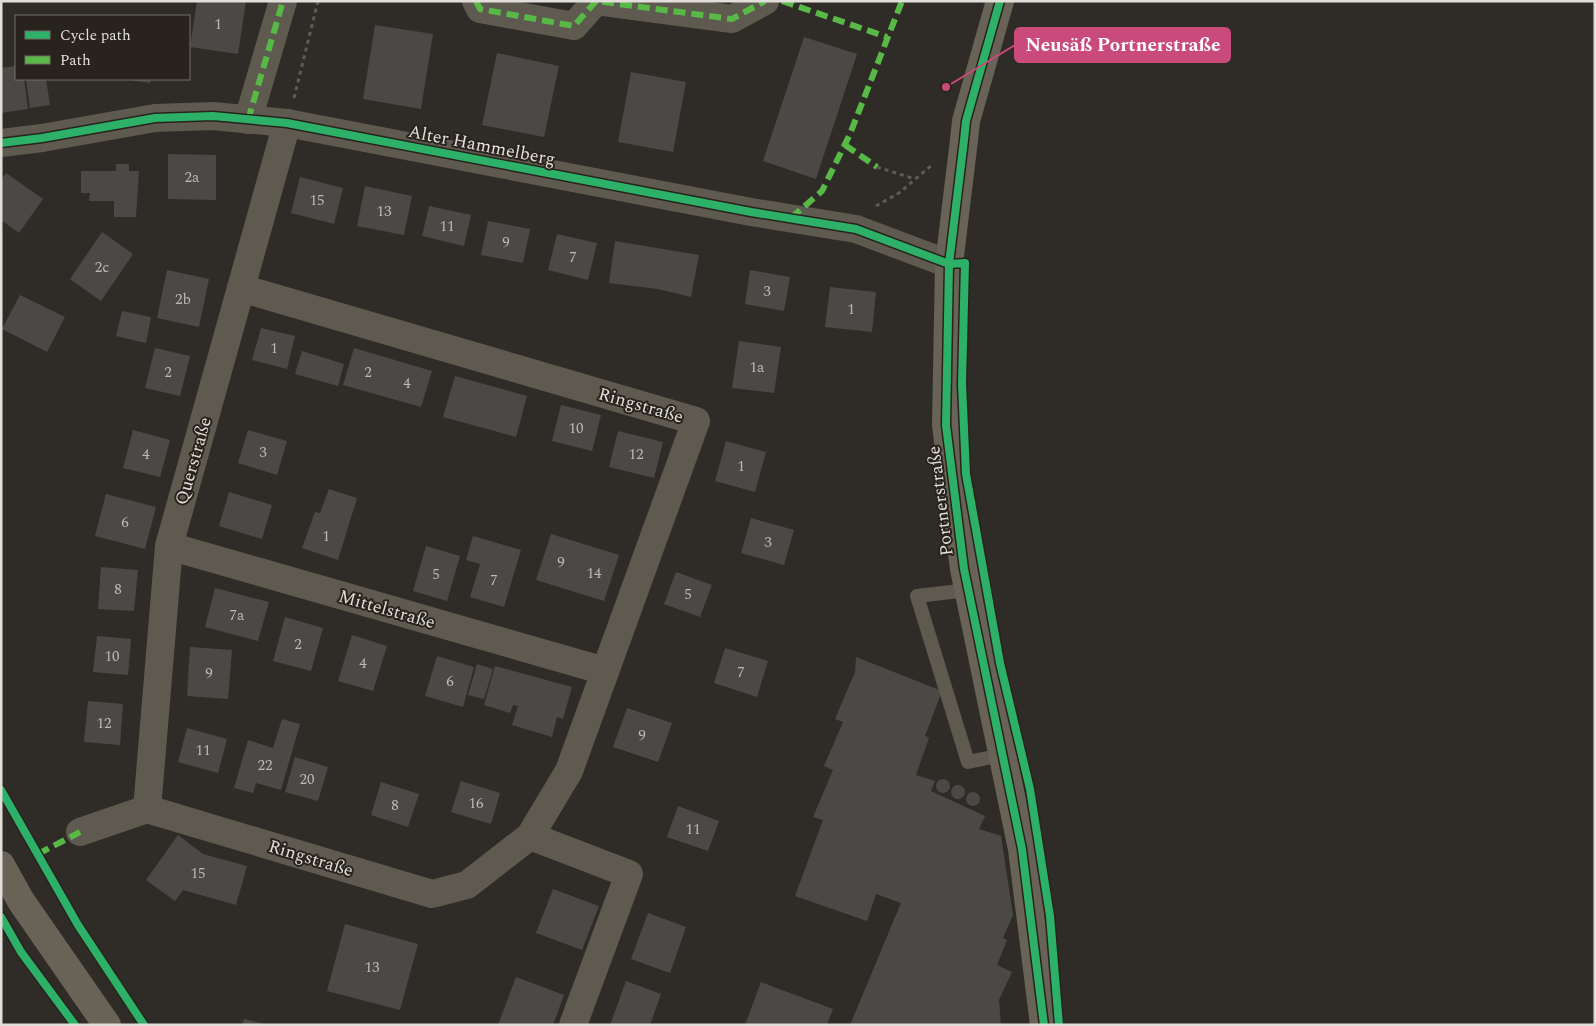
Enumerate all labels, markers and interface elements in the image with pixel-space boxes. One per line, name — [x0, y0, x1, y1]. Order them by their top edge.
house number: 1 — [214, 13, 222, 36]
legend — [15, 15, 190, 80]
text: Cycle path — [60, 24, 131, 47]
callout: Neusäß Portnerstraße — [1015, 28, 1230, 62]
text: Neusäß Portnerstraße — [1025, 31, 1221, 60]
text: Path — [60, 49, 91, 72]
street label: Alter Hammelberg — [406, 118, 558, 173]
house number: 2a — [185, 166, 200, 189]
house number: 15 — [309, 189, 325, 212]
house number: 13 — [376, 200, 392, 223]
house number: 11 — [439, 215, 455, 238]
house number: 9 — [502, 231, 510, 254]
house number: 7 — [569, 246, 577, 269]
house number: 2c — [95, 256, 109, 279]
house number: 3 — [763, 280, 771, 303]
house number: 2b — [175, 288, 191, 311]
house number: 1 — [847, 298, 855, 321]
house number: 1 — [270, 337, 278, 360]
house number: 1a — [750, 356, 765, 379]
house number: 2 — [164, 361, 172, 384]
house number: 2 — [364, 361, 372, 384]
house number: 4 — [403, 372, 411, 395]
street label: Ringstraße — [595, 380, 687, 431]
street label: Querstraße — [168, 414, 219, 508]
house number: 10 — [568, 417, 584, 440]
house number: 3 — [259, 441, 267, 464]
house number: 4 — [142, 443, 150, 466]
house number: 12 — [628, 443, 644, 466]
street label: Portnerstraße — [920, 444, 961, 558]
house number: 1 — [737, 455, 745, 478]
house number: 6 — [121, 511, 129, 534]
house number: 1 — [322, 525, 330, 548]
house number: 3 — [764, 531, 772, 554]
house number: 9 — [557, 551, 565, 574]
house number: 14 — [586, 562, 602, 585]
house number: 5 — [432, 563, 440, 586]
house number: 7 — [490, 569, 498, 592]
house number: 8 — [114, 578, 122, 601]
street label: Mittelstraße — [335, 583, 438, 636]
house number: 5 — [684, 583, 692, 606]
house number: 7a — [230, 604, 245, 627]
house number: 2 — [294, 633, 302, 656]
house number: 10 — [104, 645, 120, 668]
house number: 4 — [359, 652, 367, 675]
house number: 7 — [737, 661, 745, 684]
house number: 9 — [205, 662, 213, 685]
house number: 6 — [446, 670, 454, 693]
house number: 12 — [96, 712, 112, 735]
house number: 9 — [638, 724, 646, 747]
house number: 11 — [195, 739, 211, 762]
house number: 22 — [257, 754, 273, 777]
house number: 20 — [299, 768, 315, 791]
house number: 16 — [468, 792, 484, 815]
house number: 8 — [391, 794, 399, 817]
house number: 11 — [685, 818, 701, 841]
street label: Ringstraße — [265, 833, 357, 884]
house number: 15 — [190, 862, 206, 885]
house number: 13 — [364, 956, 380, 979]

